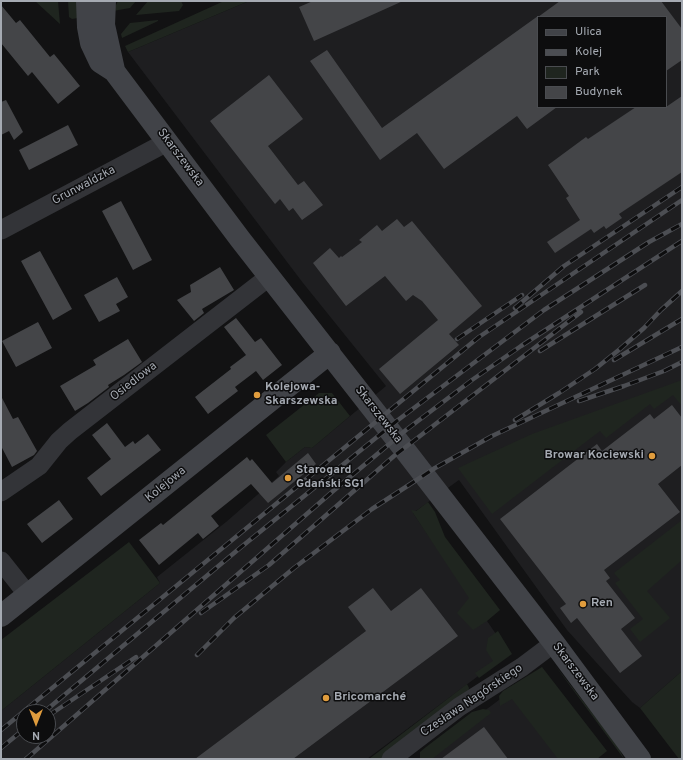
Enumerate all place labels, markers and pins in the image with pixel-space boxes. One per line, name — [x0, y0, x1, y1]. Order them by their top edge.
place label: Kolejowa- Skarszewska — [265, 381, 337, 409]
marker: Kolejowa- Skarszewska — [252, 390, 262, 400]
place label: Browar Kociewski — [544, 449, 644, 463]
marker: Browar Kociewski — [647, 451, 657, 461]
place label: Starogard Gdański SG1 — [296, 464, 364, 492]
marker: Starogard Gdański SG1 — [283, 473, 293, 483]
place label: Ren — [591, 597, 613, 611]
marker: Ren — [578, 599, 588, 609]
place label: Bricomarché — [334, 691, 406, 705]
marker: Bricomarché — [321, 693, 331, 703]

